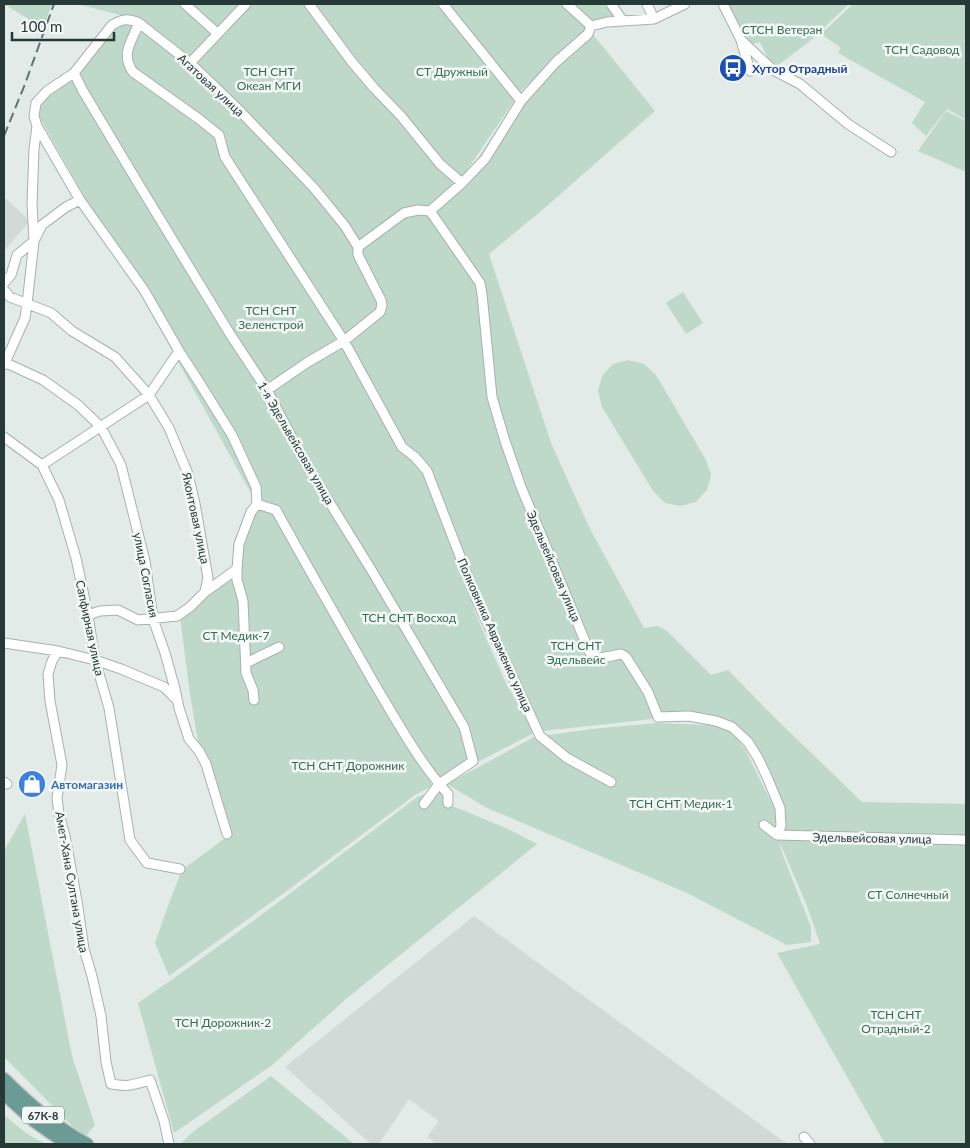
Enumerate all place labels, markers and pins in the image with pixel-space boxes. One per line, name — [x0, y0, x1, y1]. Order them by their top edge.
bus stop icon: Хутор Отрадный — [718, 53, 748, 83]
place label: Хутор Отрадный — [752, 61, 848, 76]
shop icon: Автомагазин — [17, 769, 47, 799]
place label: Автомагазин — [50, 777, 123, 792]

